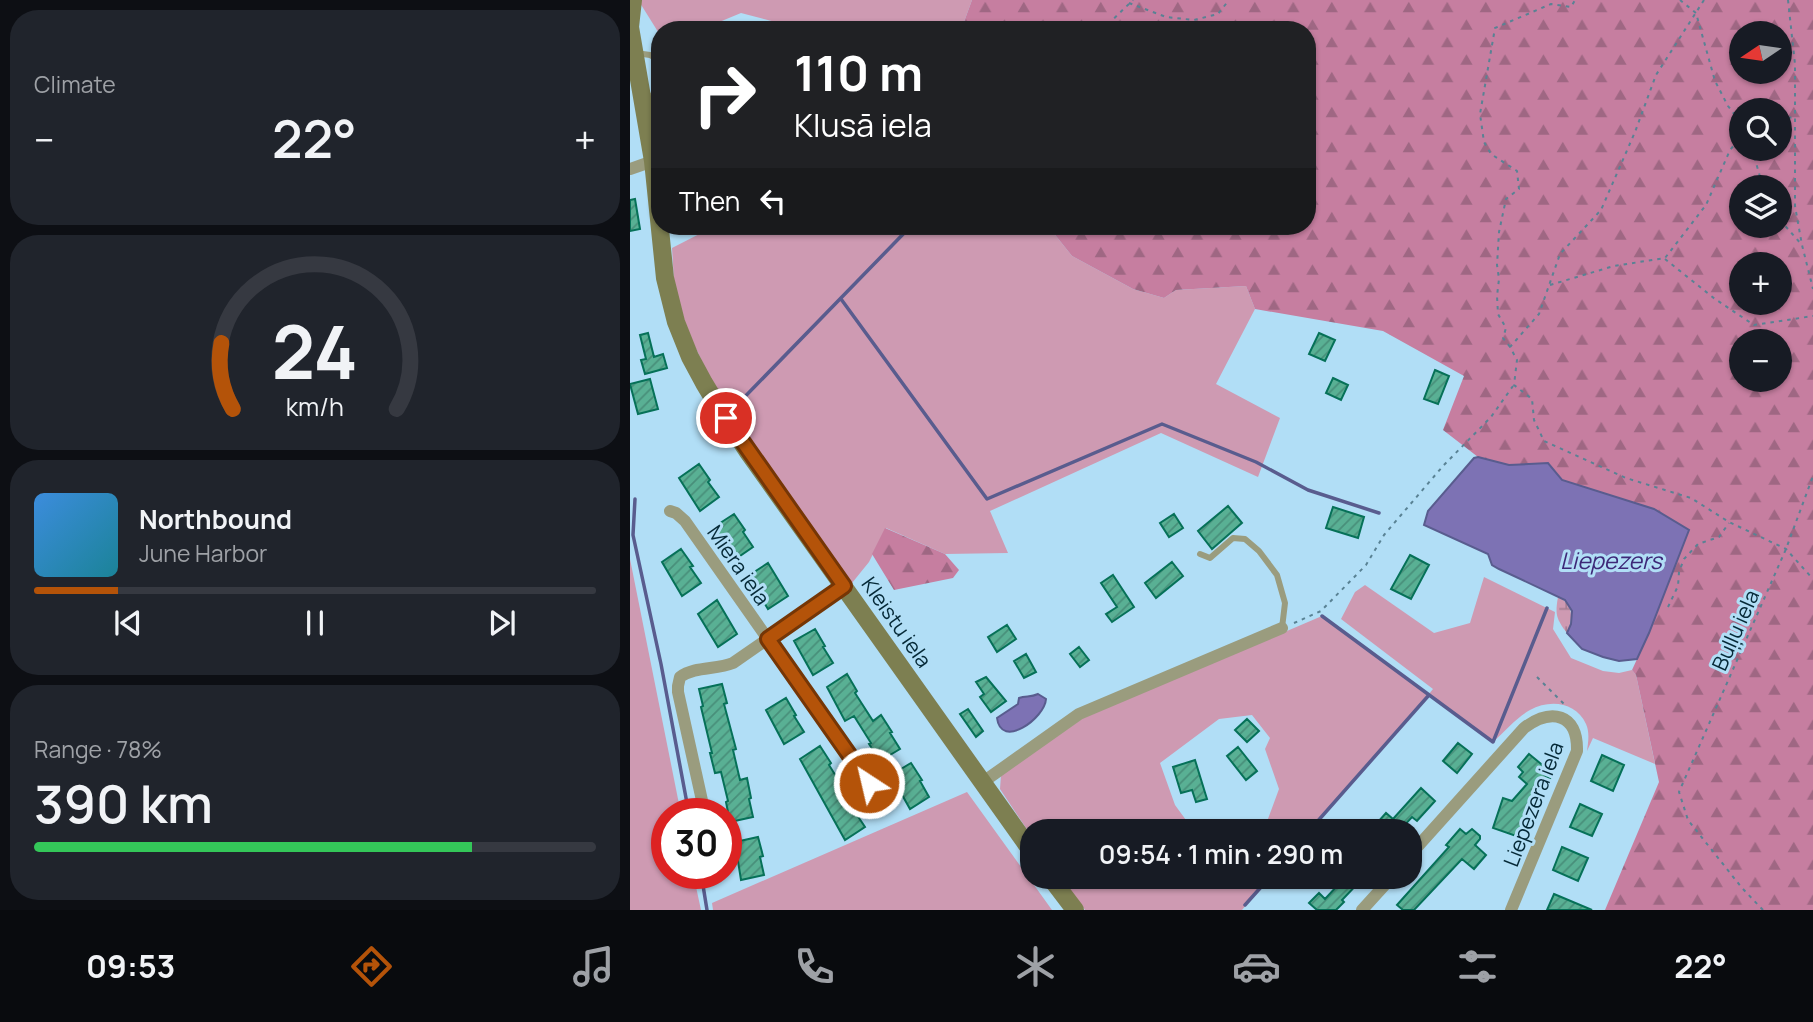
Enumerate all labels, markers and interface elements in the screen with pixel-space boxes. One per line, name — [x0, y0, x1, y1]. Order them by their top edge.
north arrow — [1729, 21, 1792, 84]
map controls — [1729, 21, 1792, 392]
text: 110 m — [794, 39, 923, 106]
icon: right — [679, 49, 770, 140]
text: Climate — [34, 68, 116, 100]
button: search — [1729, 98, 1792, 161]
text: 22° — [272, 103, 357, 174]
text: Klusā iela — [794, 103, 932, 147]
text: − — [34, 113, 55, 165]
text: + — [574, 113, 596, 165]
button: layers — [1729, 175, 1792, 238]
icon: left — [754, 182, 792, 220]
text: Then — [679, 183, 740, 219]
button: + — [1729, 252, 1792, 315]
text: 24 — [272, 301, 358, 401]
button: − — [1729, 329, 1792, 392]
text: km/h — [286, 388, 344, 423]
pin — [696, 388, 756, 448]
icon: arrive — [707, 399, 745, 437]
text: Northbound — [139, 501, 292, 537]
street label: Miera iela — [701, 519, 777, 611]
text: June Harbor — [139, 537, 267, 569]
water label: Liepezers — [1560, 544, 1664, 576]
street label: Kleistu iela — [856, 571, 938, 673]
street label: Buļļu iela — [1705, 585, 1765, 675]
icon: previous — [109, 604, 147, 642]
icon: pause — [296, 604, 334, 642]
icon: next — [483, 604, 521, 642]
text: Range · 78% — [34, 733, 162, 765]
street label: Liepezera iela — [1496, 738, 1570, 870]
position arrow — [832, 746, 906, 820]
text: 390 km — [34, 768, 213, 839]
speed limit sign: 30 — [651, 798, 742, 889]
text: 09:54 · 1 min · 290 m — [1099, 836, 1343, 872]
icon: directions — [347, 942, 396, 991]
icon: music — [569, 942, 618, 991]
icon: phone — [790, 942, 839, 991]
icon: climate — [1011, 942, 1060, 991]
icon: car — [1232, 942, 1281, 991]
icon: filters — [1453, 942, 1502, 991]
text: 09:53 — [86, 944, 175, 988]
text: 22° — [1674, 944, 1727, 988]

